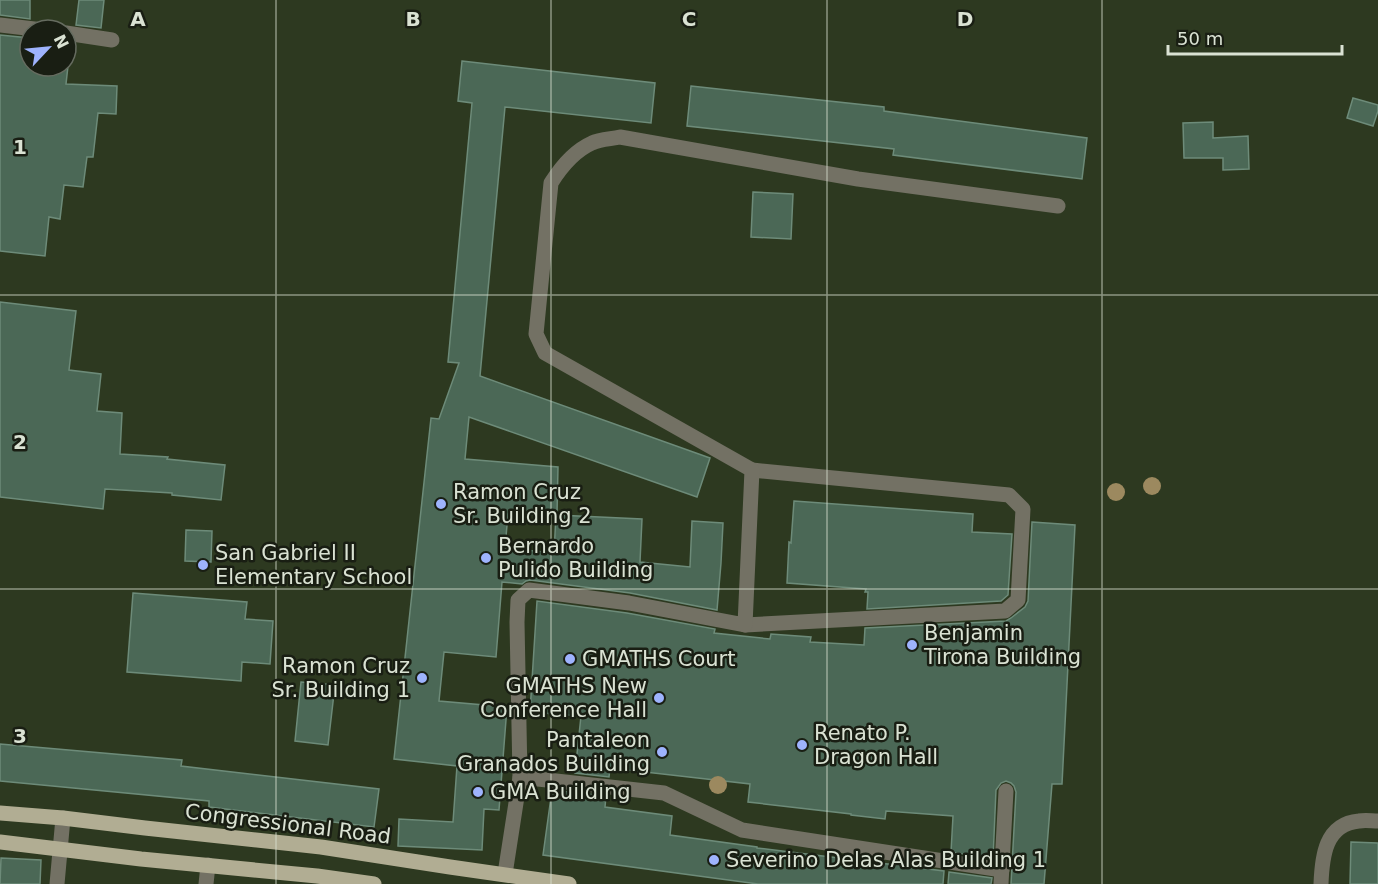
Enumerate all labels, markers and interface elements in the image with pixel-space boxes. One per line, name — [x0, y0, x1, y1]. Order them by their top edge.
text: A — [130, 7, 146, 31]
text: B — [405, 7, 421, 31]
text: C — [682, 7, 696, 31]
text: D — [957, 7, 973, 31]
north arrow — [18, 18, 78, 78]
scale bar — [1168, 18, 1342, 56]
text: 50 m — [1177, 28, 1223, 49]
text: N — [50, 31, 73, 52]
text: 1 — [13, 135, 27, 159]
text: 2 — [13, 430, 27, 454]
place label: Ramon Cruz Sr. Building 2 — [453, 480, 592, 528]
marker: Ramon Cruz Sr. Building 2 — [434, 497, 448, 511]
place label: Bernardo Pulido Building — [498, 534, 653, 582]
place label: San Gabriel II Elementary School — [215, 541, 412, 589]
marker: Bernardo Pulido Building — [479, 551, 493, 565]
marker: San Gabriel II Elementary School — [196, 558, 210, 572]
place label: Benjamin Tirona Building — [923, 621, 1081, 669]
marker: Benjamin Tirona Building — [905, 638, 919, 652]
place label: GMATHS Court — [582, 647, 735, 671]
marker: GMATHS Court — [563, 652, 577, 666]
place label: Ramon Cruz Sr. Building 1 — [271, 654, 410, 702]
marker: Ramon Cruz Sr. Building 1 — [415, 671, 429, 685]
place label: GMATHS New Conference Hall — [480, 674, 647, 722]
marker: GMATHS New Conference Hall — [652, 691, 666, 705]
place label: Renato P. Dragon Hall — [814, 721, 938, 769]
text: 3 — [13, 724, 27, 748]
place label: Pantaleon Granados Building — [457, 728, 650, 776]
marker: Renato P. Dragon Hall — [795, 738, 809, 752]
marker: Pantaleon Granados Building — [655, 745, 669, 759]
place label: GMA Building — [490, 780, 631, 804]
marker: GMA Building — [471, 785, 485, 799]
street label: Congressional Road — [184, 799, 392, 849]
place label: Severino Delas Alas Building 1 — [726, 848, 1046, 872]
marker: Severino Delas Alas Building 1 — [707, 853, 721, 867]

